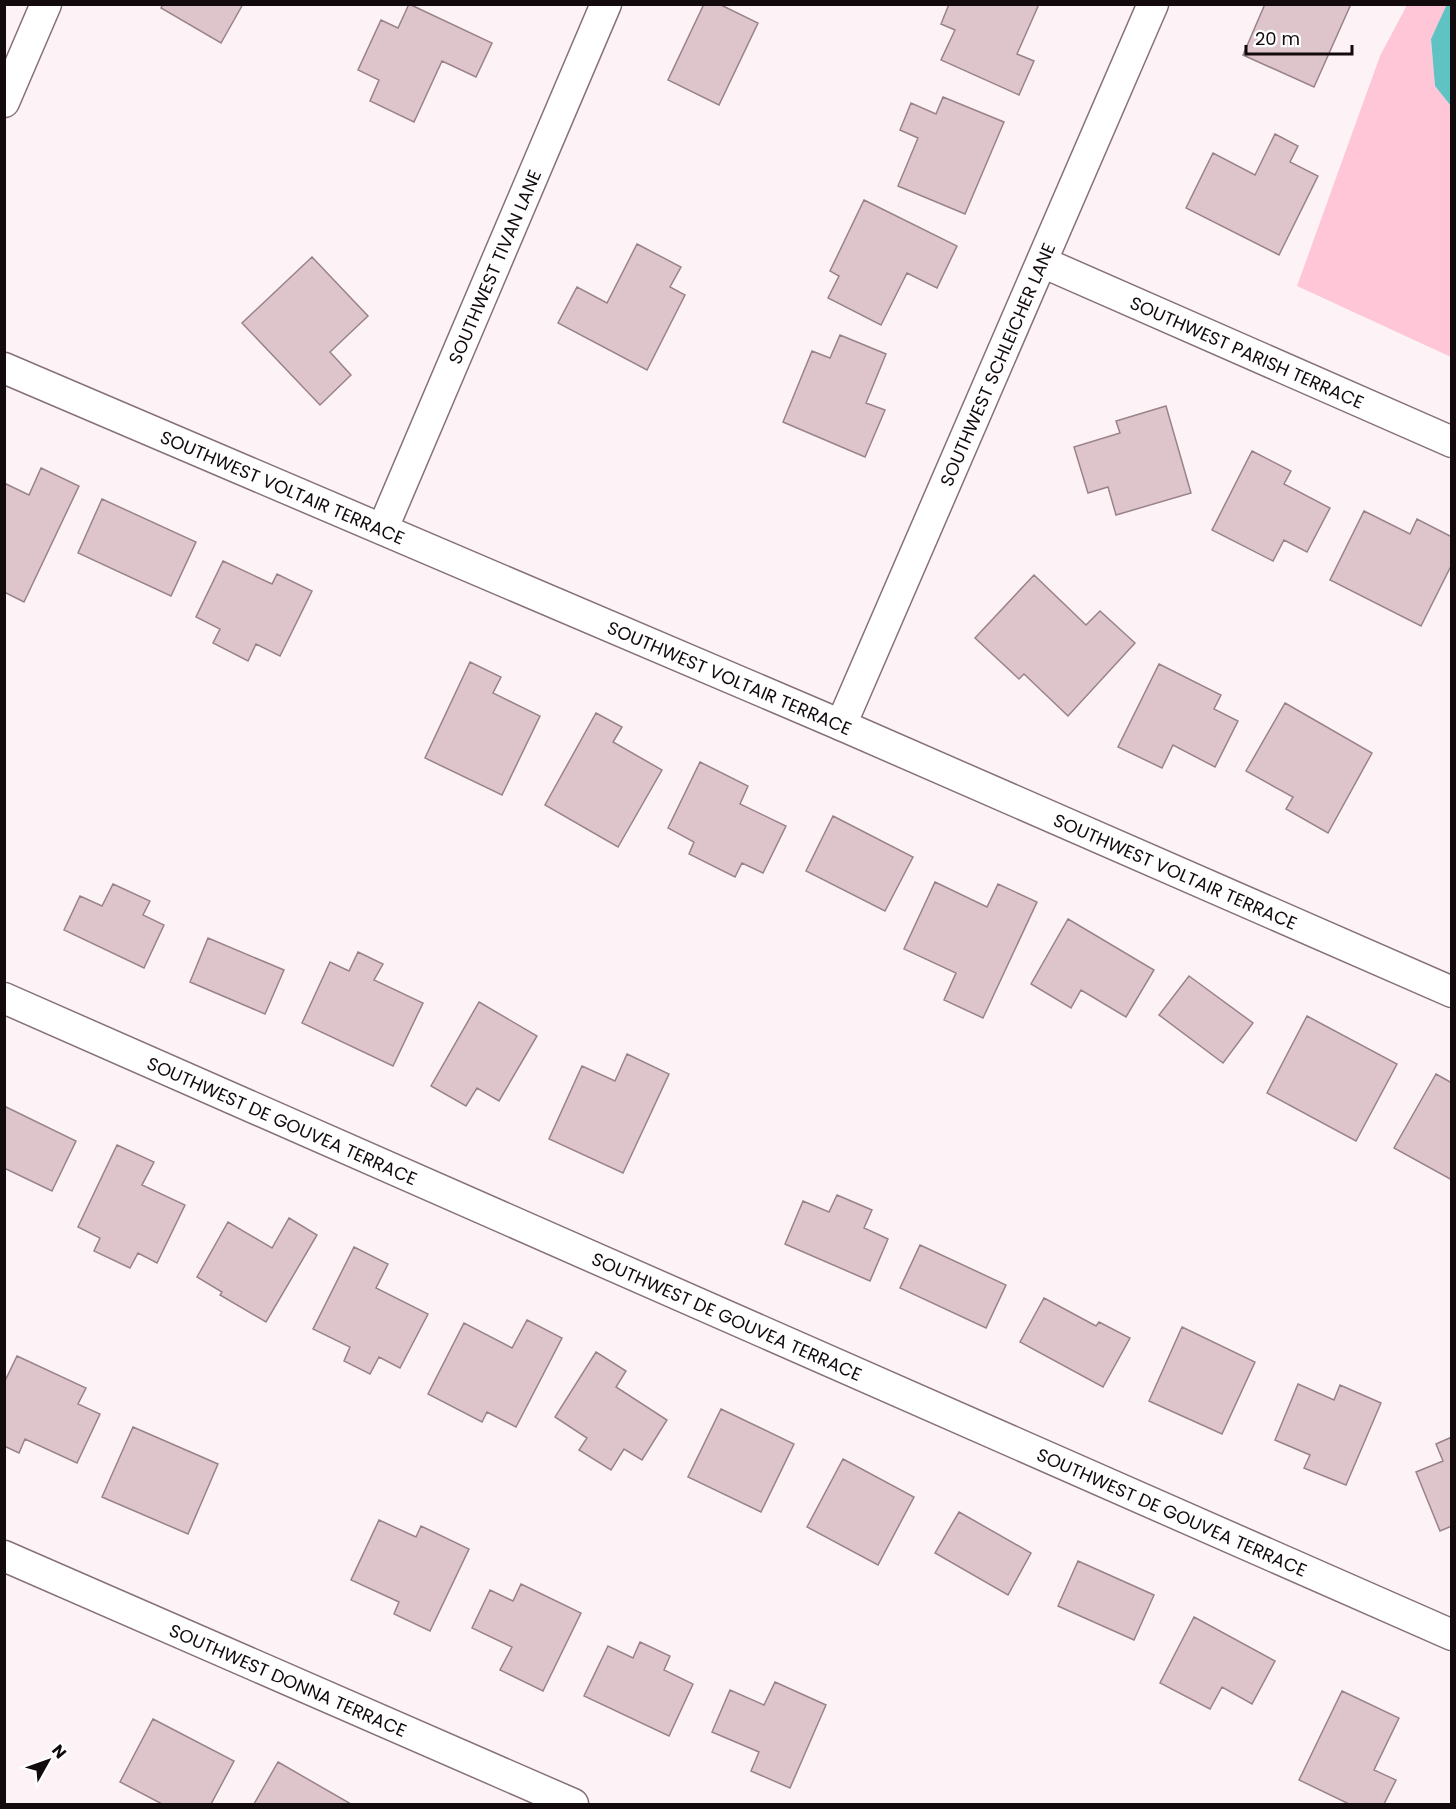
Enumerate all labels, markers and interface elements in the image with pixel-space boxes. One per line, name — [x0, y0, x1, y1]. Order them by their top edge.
scale bar — [1246, 18, 1352, 56]
text: 20 m — [1255, 26, 1300, 51]
street label: SOUTHWEST TIVAN LANE — [442, 166, 547, 368]
street label: SOUTHWEST SCHLEICHER LANE — [933, 239, 1061, 490]
street label: SOUTHWEST PARISH TERRACE — [1126, 290, 1368, 414]
street label: SOUTHWEST VOLTAIR TERRACE — [157, 424, 409, 550]
street label: SOUTHWEST VOLTAIR TERRACE — [604, 614, 856, 741]
street label: SOUTHWEST VOLTAIR TERRACE — [1050, 807, 1301, 935]
street label: SOUTHWEST DE GOUVEA TERRACE — [143, 1050, 421, 1191]
street label: SOUTHWEST DE GOUVEA TERRACE — [588, 1246, 866, 1386]
street label: SOUTHWEST DE GOUVEA TERRACE — [1033, 1441, 1311, 1582]
street label: SOUTHWEST DONNA TERRACE — [166, 1617, 411, 1743]
north arrow — [18, 1731, 78, 1791]
text: N — [46, 1740, 72, 1764]

